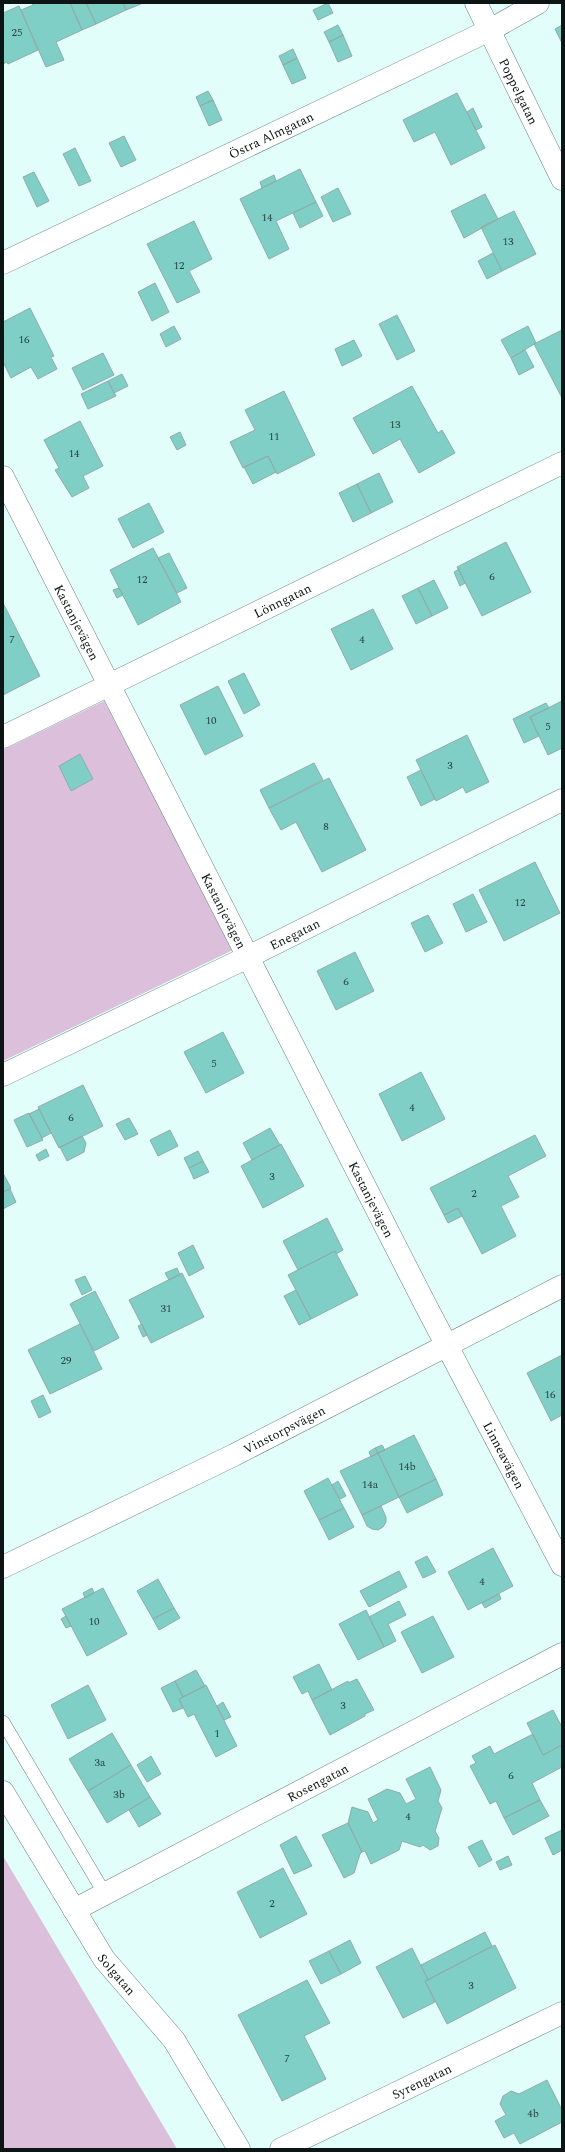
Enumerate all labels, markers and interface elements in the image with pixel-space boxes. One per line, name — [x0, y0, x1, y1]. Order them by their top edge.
house number: 25 — [12, 24, 23, 41]
street label: Poppelgatan — [493, 55, 543, 129]
street label: Östra Almgatan — [225, 107, 318, 165]
house number: 14 — [262, 209, 273, 226]
house number: 13 — [503, 233, 514, 250]
house number: 12 — [174, 257, 185, 274]
house number: 16 — [19, 331, 30, 348]
house number: 13 — [390, 416, 401, 433]
house number: 11 — [269, 428, 280, 445]
house number: 14 — [69, 445, 80, 462]
house number: 6 — [489, 568, 495, 585]
house number: 12 — [137, 571, 148, 588]
street label: Lönngatan — [250, 578, 315, 624]
street label: Kastanjevägen — [48, 581, 104, 665]
house number: 7 — [9, 631, 15, 648]
house number: 4 — [359, 631, 365, 648]
house number: 10 — [206, 712, 217, 729]
house number: 5 — [545, 718, 551, 735]
house number: 3 — [447, 757, 453, 774]
house number: 8 — [323, 818, 329, 835]
street label: Kastanjevägen — [196, 870, 251, 953]
house number: 12 — [515, 894, 526, 911]
street label: Enegatan — [266, 913, 324, 956]
house number: 6 — [343, 973, 349, 990]
house number: 5 — [211, 1055, 217, 1072]
house number: 4 — [409, 1099, 415, 1116]
house number: 6 — [68, 1109, 74, 1126]
street label: Kastanjevägen — [343, 1158, 399, 1242]
house number: 3 — [269, 1168, 275, 1185]
house number: 2 — [471, 1185, 477, 1202]
house number: 31 — [161, 1300, 172, 1317]
house number: 29 — [61, 1352, 72, 1369]
house number: 16 — [545, 1386, 556, 1403]
street label: Vinstorpsvägen — [240, 1400, 329, 1460]
street label: Linneavägen — [477, 1418, 530, 1493]
house number: 14b — [398, 1458, 416, 1475]
house number: 14a — [362, 1476, 379, 1493]
house number: 4 — [479, 1573, 485, 1590]
house number: 10 — [89, 1613, 100, 1630]
house number: 3 — [340, 1697, 346, 1714]
house number: 1 — [214, 1725, 220, 1742]
house number: 3a — [95, 1754, 106, 1771]
street label: Rosengatan — [284, 1759, 353, 1808]
house number: 6 — [508, 1767, 514, 1784]
house number: 3b — [113, 1786, 125, 1803]
house number: 4 — [405, 1808, 411, 1825]
house number: 2 — [269, 1895, 275, 1912]
street label: Solgatan — [92, 1950, 140, 2000]
house number: 3 — [468, 1977, 474, 1994]
house number: 7 — [284, 2050, 290, 2067]
street label: Syrengatan — [389, 2059, 456, 2105]
house number: 4b — [527, 2105, 539, 2122]

